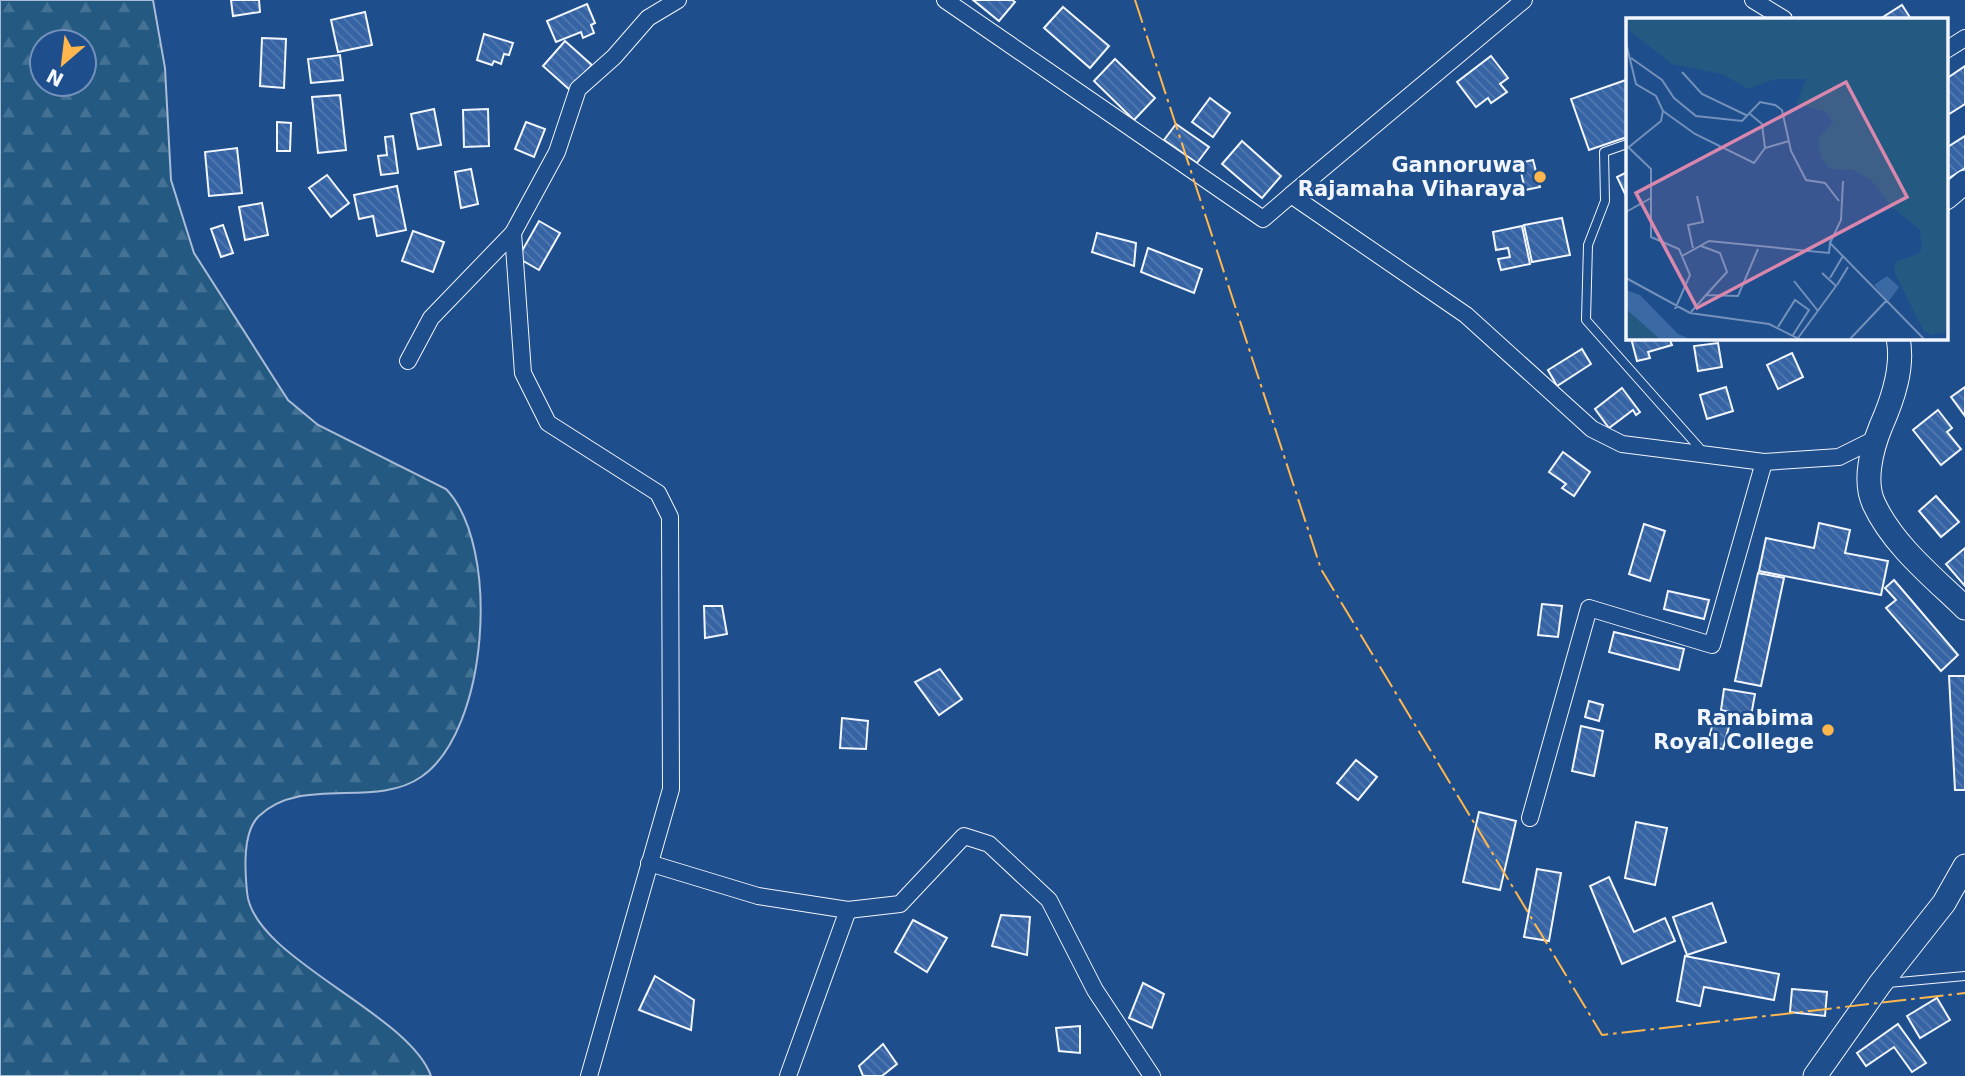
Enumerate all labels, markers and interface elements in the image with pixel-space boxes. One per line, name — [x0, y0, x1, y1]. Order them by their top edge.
inset map — [1626, 18, 1948, 340]
north arrow — [28, 28, 98, 98]
text: N — [43, 65, 67, 91]
place label: Gannoruwa Rajamaha Viharaya — [1298, 153, 1526, 201]
marker: Gannoruwa Rajamaha Viharaya — [1532, 169, 1548, 185]
place label: Ranabima Royal College — [1653, 706, 1814, 754]
marker: Ranabima Royal College — [1820, 722, 1836, 738]

